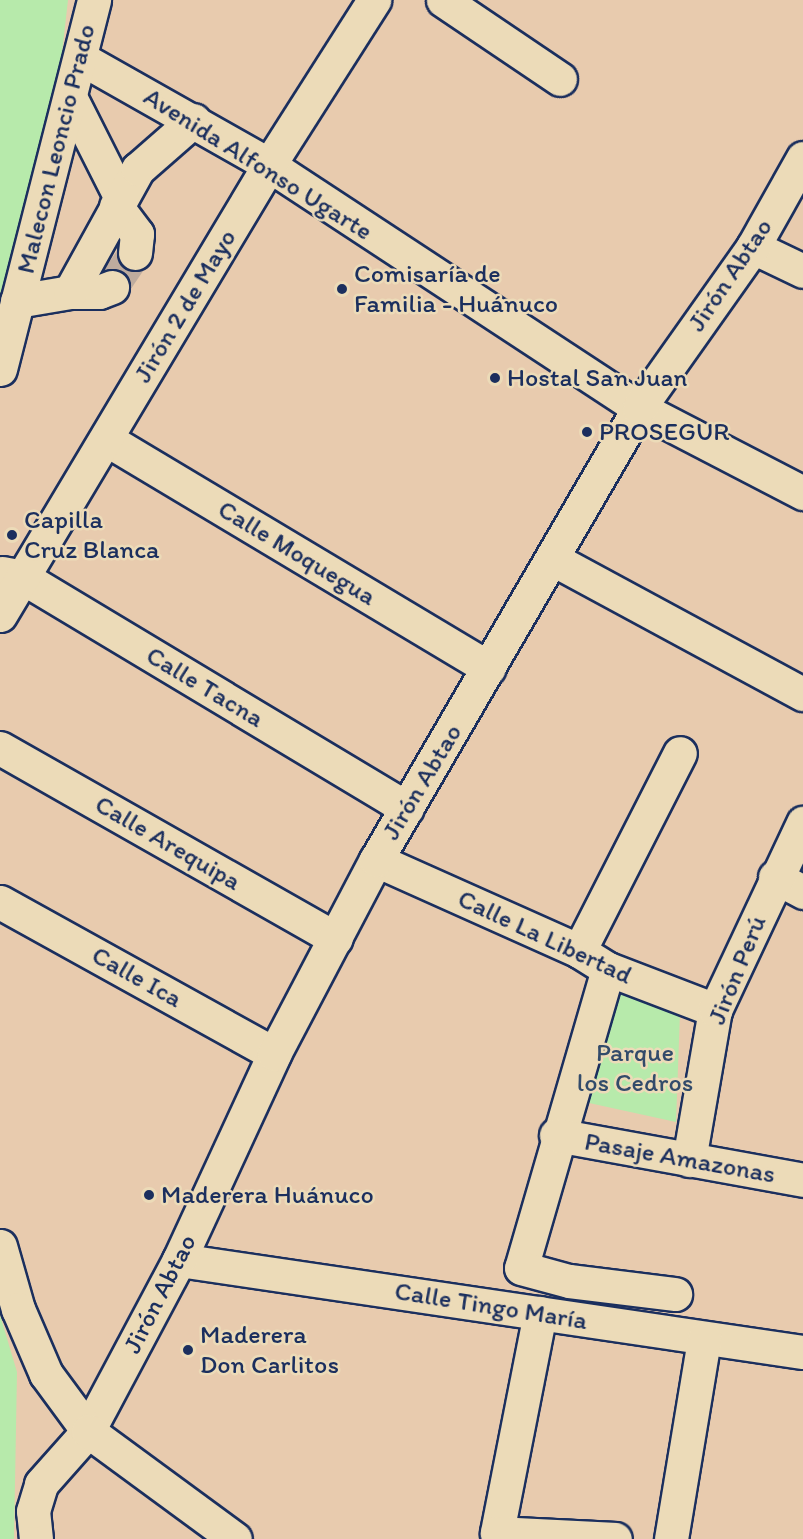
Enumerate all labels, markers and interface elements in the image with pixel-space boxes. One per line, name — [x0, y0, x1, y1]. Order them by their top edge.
street label: Malecon Leoncio Prado — [10, 21, 102, 277]
street label: Avenida Alfonso Ugarte — [138, 81, 378, 247]
street label: Jirón Abtao — [681, 213, 779, 337]
street label: Jirón 2 de Mayo — [127, 223, 243, 389]
place label: Comisaría de Familia - Huánuco — [354, 258, 558, 320]
marker: Comisaría de Familia - Huánuco — [335, 282, 349, 296]
place label: Hostal San Juan — [507, 362, 689, 394]
marker: Hostal San Juan — [488, 371, 502, 385]
place label: PROSEGUR — [599, 416, 729, 448]
marker: PROSEGUR — [580, 425, 594, 439]
street label: Calle Moquegua — [213, 494, 381, 612]
place label: Capilla Cruz Blanca — [24, 504, 159, 566]
marker: Capilla Cruz Blanca — [5, 528, 19, 542]
street label: Calle Tacna — [142, 641, 268, 733]
street label: Jirón Abtao — [375, 719, 469, 845]
street label: Calle Arequipa — [89, 789, 247, 897]
street label: Calle La Libertad — [453, 883, 637, 991]
street label: Jirón Perú — [701, 911, 773, 1029]
street label: Calle Ica — [86, 939, 188, 1015]
park label: Parque los Cedros — [577, 1037, 693, 1098]
street label: Pasaje Amazonas — [582, 1126, 778, 1190]
place label: Maderera Huánuco — [161, 1179, 374, 1211]
marker: Maderera Huánuco — [142, 1188, 156, 1202]
street label: Jirón Abtao — [117, 1229, 203, 1359]
street label: Calle Tingo María — [392, 1275, 590, 1337]
place label: Maderera Don Carlitos — [200, 1319, 340, 1380]
marker: Maderera Don Carlitos — [181, 1343, 195, 1357]

